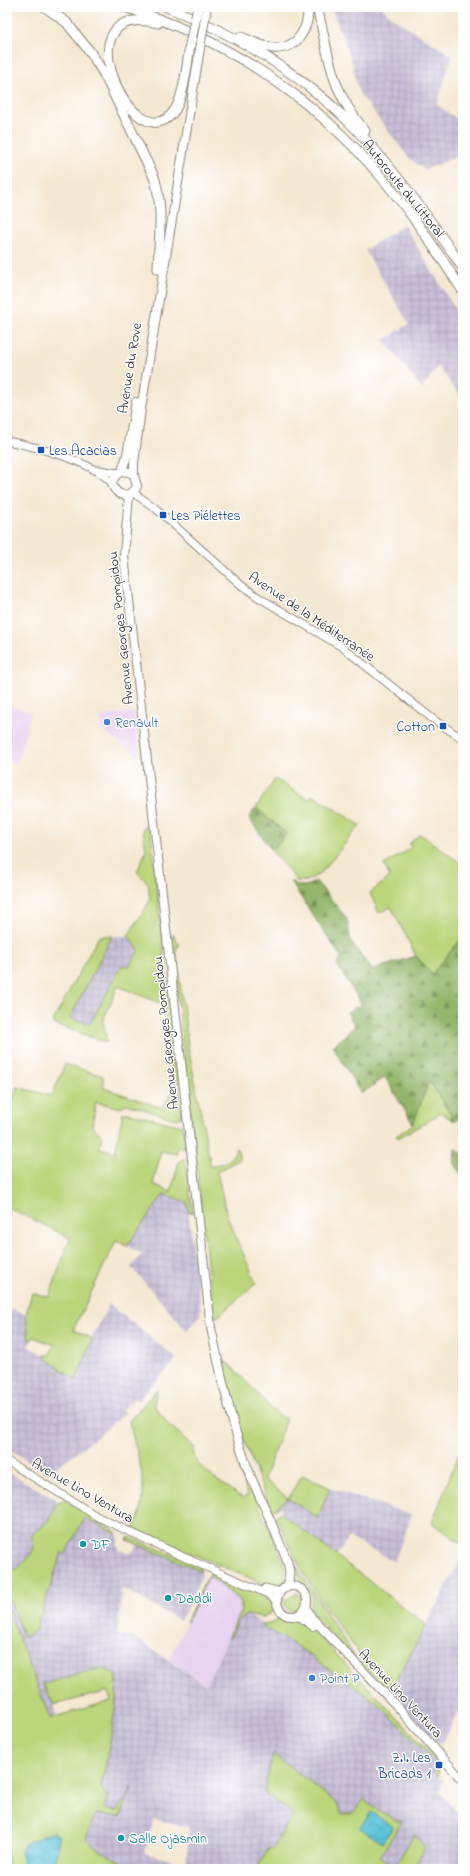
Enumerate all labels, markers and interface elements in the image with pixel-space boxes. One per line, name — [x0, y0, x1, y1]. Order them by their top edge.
street label: Autoroute du Littoral — [357, 135, 449, 242]
street label: Avenue du Rove — [113, 321, 148, 415]
place label: Les Acacias — [49, 441, 117, 462]
marker: Les Acacias — [36, 445, 46, 455]
place label: Les Piélettes — [171, 506, 241, 527]
marker: Les Piélettes — [158, 510, 168, 520]
street label: Avenue Georges Pompidou — [103, 550, 141, 705]
street label: Avenue de la Méditerranée — [244, 567, 379, 668]
place label: Renault — [115, 713, 159, 734]
marker: Renault — [102, 717, 112, 727]
place label: Cotton — [396, 717, 435, 738]
marker: Cotton — [438, 721, 448, 731]
street label: Avenue Georges Pompidou — [148, 955, 186, 1110]
street label: Avenue Lino Ventura — [27, 1453, 137, 1529]
place label: DF — [90, 1535, 110, 1556]
marker: DF — [78, 1539, 88, 1549]
place label: Daddi — [175, 1589, 212, 1610]
marker: Daddi — [163, 1593, 173, 1603]
street label: Avenue Lino Ventura — [353, 1645, 447, 1743]
place label: Point P — [320, 1669, 360, 1690]
marker: Point P — [307, 1673, 317, 1683]
place label: Z.I. Les Bricads 1 — [377, 1748, 432, 1785]
marker: Z.I. Les Bricads 1 — [434, 1760, 444, 1770]
place label: Salle Ojasmin — [129, 1829, 207, 1850]
marker: Salle Ojasmin — [116, 1833, 126, 1843]

